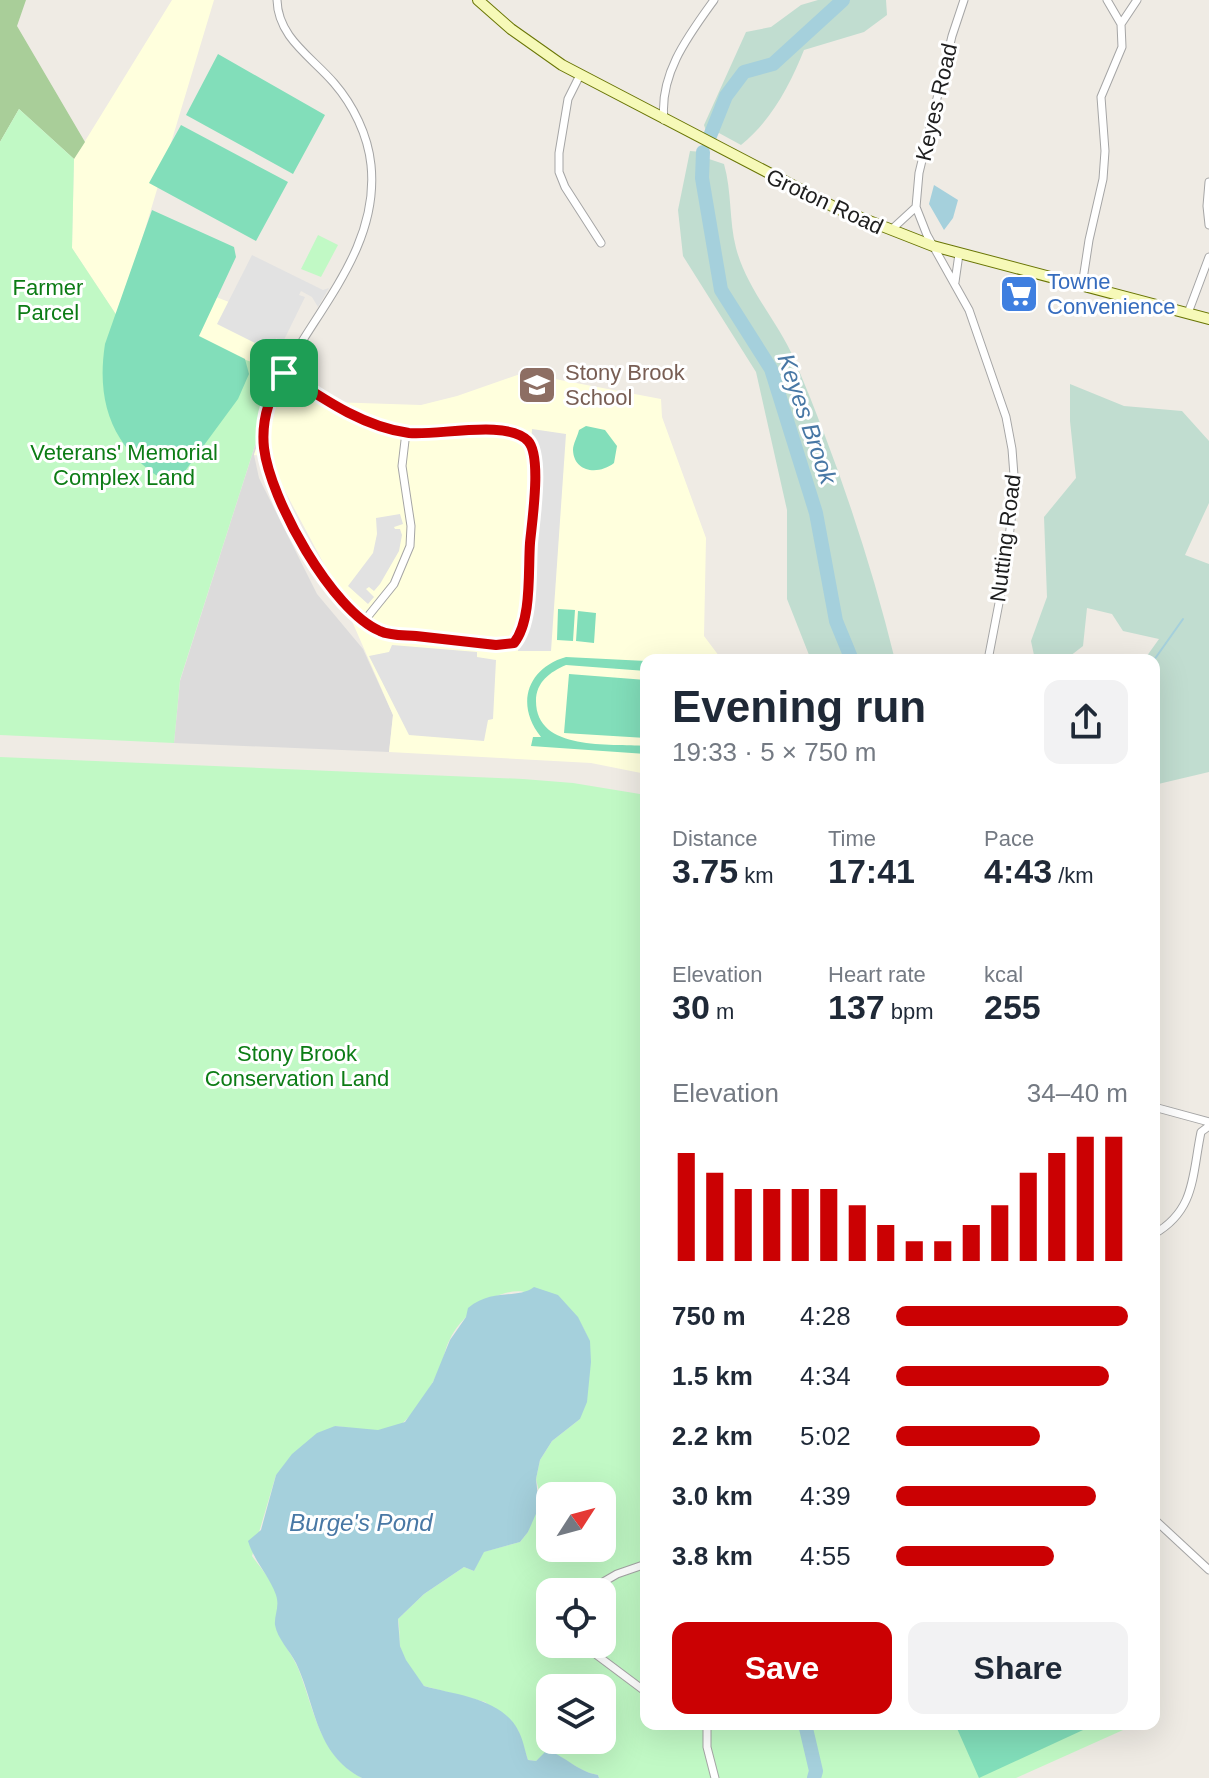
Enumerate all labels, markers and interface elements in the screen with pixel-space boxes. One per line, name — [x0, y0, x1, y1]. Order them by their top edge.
street label: Keyes Road — [911, 41, 962, 163]
street label: Groton Road — [762, 164, 887, 239]
place label: Towne Convenience — [1047, 269, 1175, 319]
supermarket icon: Towne Convenience — [998, 273, 1040, 315]
park label: Farmer Parcel — [13, 275, 83, 325]
pin — [250, 339, 318, 407]
water label: Keyes Brook — [773, 350, 843, 489]
icon: arrive — [262, 351, 306, 395]
place label: Stony Brook School — [565, 360, 686, 410]
school or university icon: Stony Brook School — [516, 364, 558, 406]
park label: Veterans' Memorial Complex Land — [30, 440, 218, 490]
street label: Nutting Road — [985, 473, 1026, 603]
button: share — [1044, 680, 1128, 764]
text: Evening run — [672, 682, 926, 731]
text: 19:33 · 5 × 750 m — [672, 737, 877, 767]
text: Distance — [672, 826, 758, 851]
text: Time — [828, 826, 876, 851]
text: Pace — [984, 826, 1034, 851]
text: 3.75 — [672, 852, 738, 890]
text: 17:41 — [828, 852, 915, 890]
text: 4:43 — [984, 852, 1052, 890]
text: km — [738, 863, 774, 888]
text: /km — [1052, 863, 1094, 888]
text: Elevation — [672, 962, 763, 987]
text: Heart rate — [828, 962, 926, 987]
text: kcal — [984, 962, 1023, 987]
text: 30 — [672, 988, 710, 1026]
text: 137 — [828, 988, 885, 1026]
text: 255 — [984, 988, 1041, 1026]
text: m — [710, 999, 734, 1024]
text: bpm — [885, 999, 934, 1024]
park label: Stony Brook Conservation Land — [205, 1041, 389, 1091]
text: Elevation — [672, 1078, 779, 1108]
text: 34–40 m — [1027, 1078, 1128, 1108]
text: 750 m — [672, 1301, 746, 1331]
text: 4:28 — [800, 1301, 851, 1331]
text: 1.5 km — [672, 1361, 753, 1391]
text: 4:34 — [800, 1361, 851, 1391]
text: 2.2 km — [672, 1421, 753, 1451]
text: 5:02 — [800, 1421, 851, 1451]
text: 3.0 km — [672, 1481, 753, 1511]
text: 4:39 — [800, 1481, 851, 1511]
north arrow — [536, 1482, 616, 1562]
map controls — [536, 1482, 616, 1754]
water label: Burge's Pond — [289, 1509, 433, 1536]
text: 3.8 km — [672, 1541, 753, 1571]
text: 4:55 — [800, 1541, 851, 1571]
button: locate — [536, 1578, 616, 1658]
button: Save — [672, 1622, 892, 1714]
button: Share — [908, 1622, 1128, 1714]
button: layers — [536, 1674, 616, 1754]

